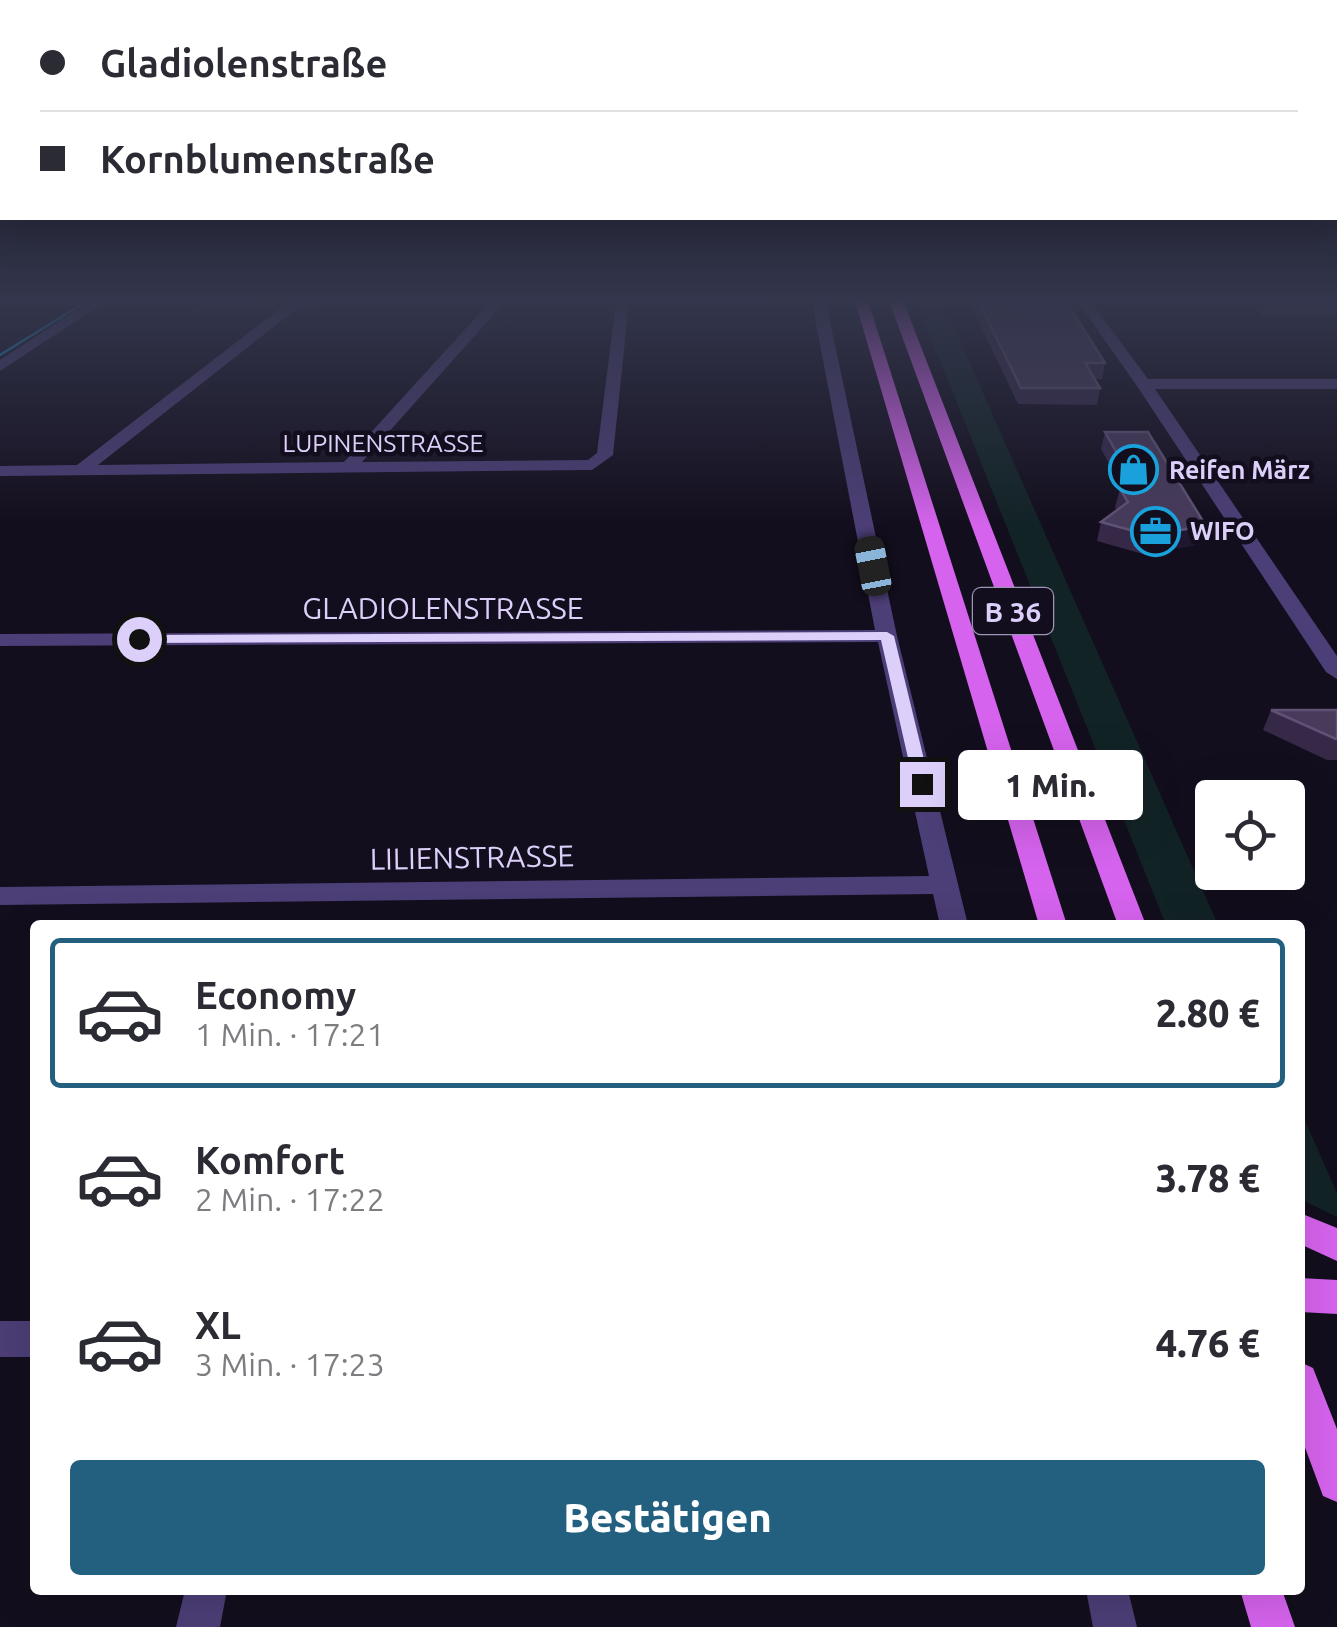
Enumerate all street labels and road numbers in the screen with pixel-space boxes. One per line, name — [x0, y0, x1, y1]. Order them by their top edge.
street label: LUPINENSTRASSE — [283, 429, 483, 457]
road number: B 36 — [973, 588, 1053, 634]
street label: GLADIOLENSTRASSE — [302, 591, 584, 625]
street label: LILIENSTRASSE — [370, 838, 574, 876]

